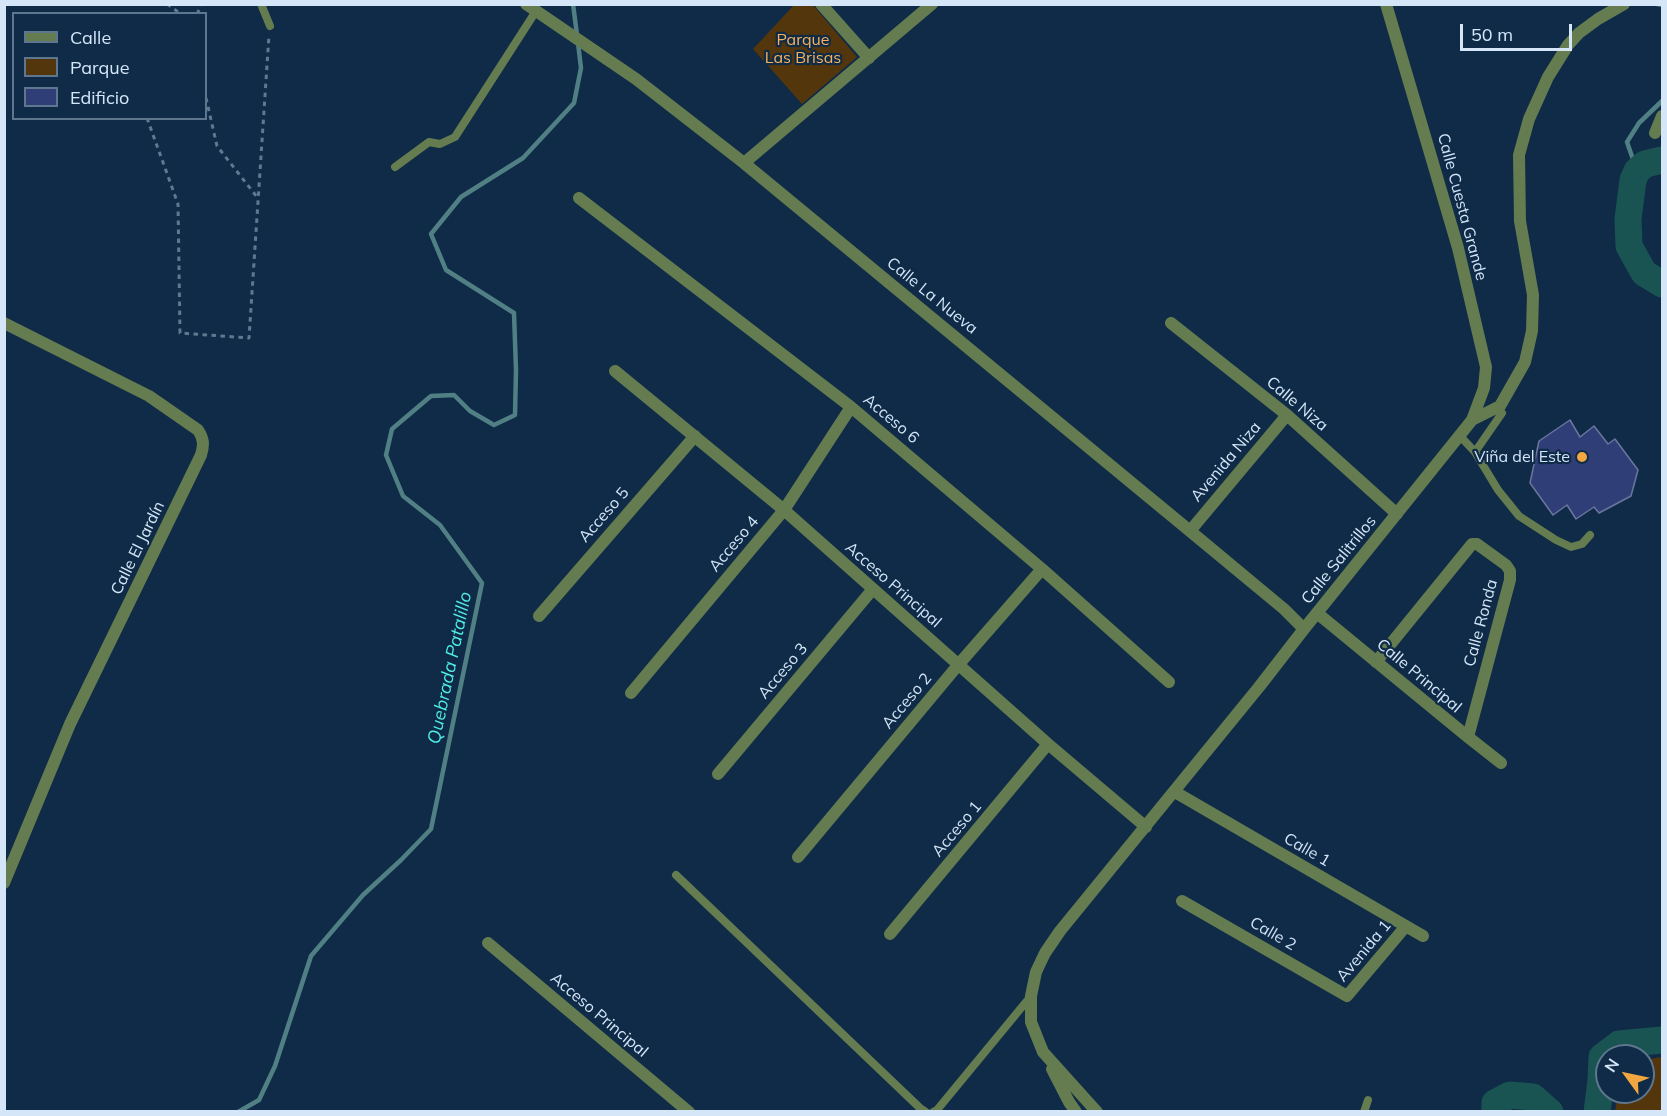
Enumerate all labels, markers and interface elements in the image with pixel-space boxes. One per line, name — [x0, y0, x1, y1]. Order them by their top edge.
legend — [12, 12, 207, 120]
scale bar — [1463, 12, 1576, 50]
text: 50 m — [1471, 23, 1513, 46]
text: Calle — [70, 26, 111, 49]
park label: Parque Las Brisas — [765, 30, 841, 68]
text: Parque — [70, 56, 129, 79]
text: Edificio — [70, 86, 129, 109]
street label: Calle Cuesta Grande — [1433, 131, 1491, 283]
street label: Calle La Nueva — [883, 254, 981, 338]
street label: Calle Niza — [1262, 373, 1332, 435]
street label: Acceso 6 — [859, 390, 923, 448]
street label: Avenida Niza — [1187, 418, 1265, 506]
place label: Viña del Este — [1474, 447, 1570, 467]
marker: Viña del Este — [1575, 450, 1589, 464]
street label: Acceso 5 — [575, 484, 633, 546]
street label: Calle El Jardín — [107, 498, 169, 598]
street label: Acceso 4 — [705, 512, 763, 576]
street label: Calle Salitrillos — [1298, 512, 1380, 608]
street label: Acceso Principal — [841, 538, 945, 632]
street label: Calle Ronda — [1460, 577, 1502, 669]
water label: Quebrada Patalillo — [423, 590, 477, 746]
street label: Calle Principal — [1373, 635, 1465, 717]
street label: Acceso 3 — [754, 639, 812, 703]
street label: Acceso 2 — [878, 669, 936, 733]
street label: Acceso 1 — [928, 797, 986, 861]
street label: Calle 1 — [1280, 829, 1334, 871]
street label: Calle 2 — [1246, 913, 1300, 955]
street label: Avenida 1 — [1333, 916, 1395, 986]
street label: Acceso Principal — [546, 969, 652, 1061]
north arrow — [1595, 1044, 1655, 1104]
text: N — [1600, 1055, 1623, 1076]

